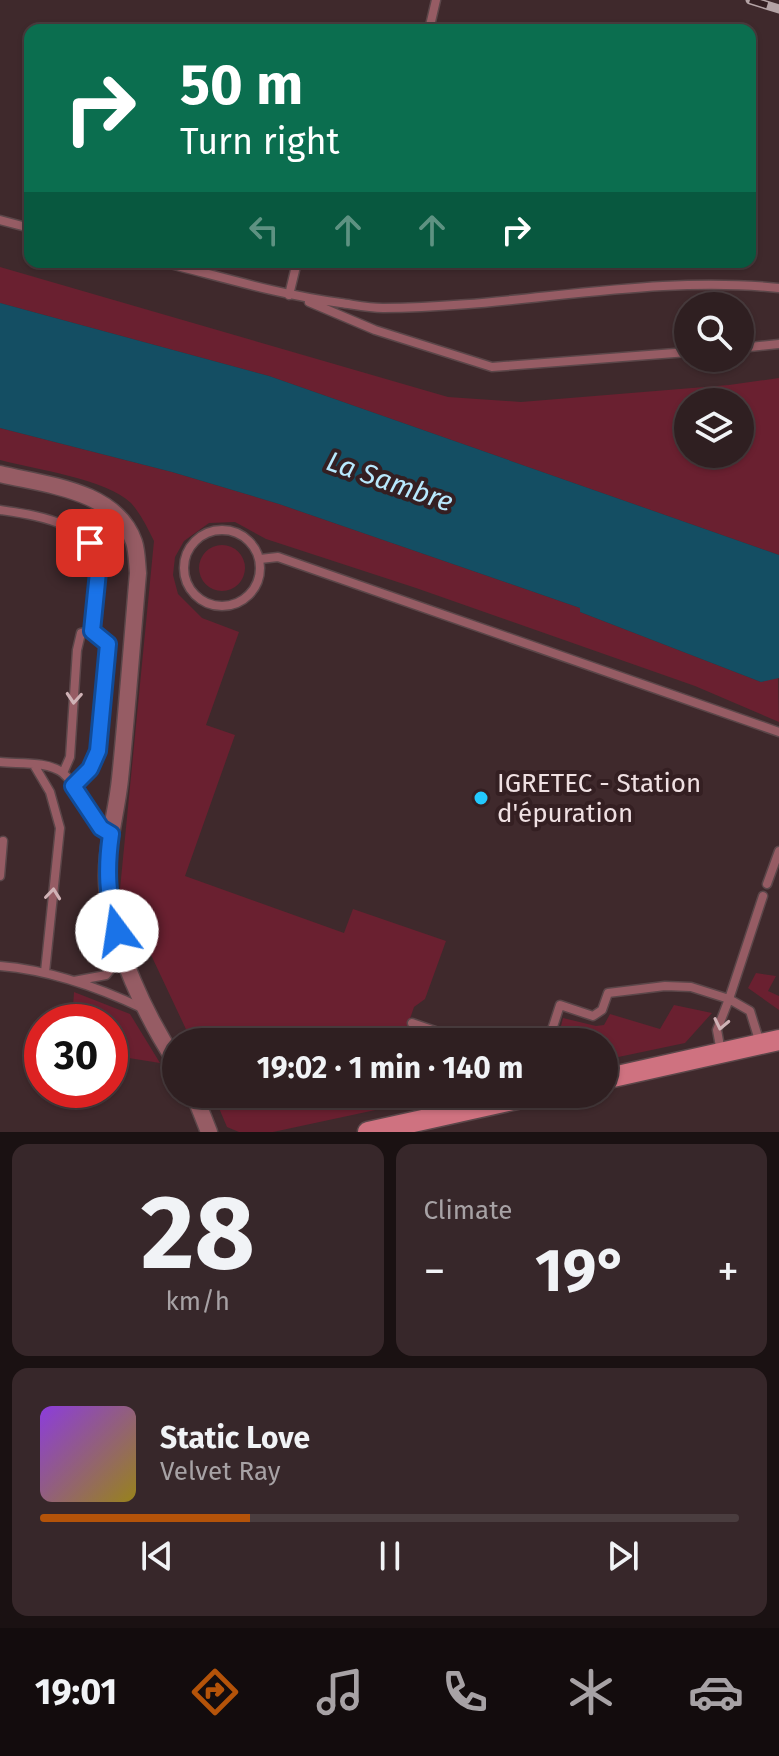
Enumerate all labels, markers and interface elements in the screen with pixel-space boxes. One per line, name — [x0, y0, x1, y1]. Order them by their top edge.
text: 50 m — [180, 52, 303, 119]
icon: right — [48, 56, 152, 160]
text: Turn right — [180, 120, 340, 164]
icon: left — [242, 208, 286, 252]
icon: ahead — [326, 208, 370, 252]
icon: ahead — [410, 208, 454, 252]
icon: right — [494, 208, 538, 252]
map controls — [674, 292, 754, 468]
button: search — [674, 292, 754, 372]
button: layers — [674, 388, 754, 468]
water label: La Sambre — [322, 444, 457, 518]
pin — [56, 509, 124, 577]
icon: arrive — [68, 521, 112, 565]
one-way arrow — [66, 692, 83, 705]
place label: IGRETEC - Station d'épuration — [497, 768, 701, 829]
marker: IGRETEC - Station d'épuration — [472, 789, 490, 807]
one-way arrow — [44, 887, 61, 900]
position arrow — [75, 889, 159, 973]
speed limit sign: 30 — [24, 1004, 128, 1108]
one-way arrow — [713, 1016, 730, 1030]
text: 19:02 · 1 min · 140 m — [257, 1050, 523, 1086]
text: 28 — [141, 1171, 255, 1296]
text: Climate — [424, 1195, 512, 1226]
text: 19° — [535, 1235, 628, 1307]
text: − — [424, 1245, 446, 1298]
text: + — [717, 1245, 739, 1298]
text: km/h — [166, 1286, 230, 1317]
text: Static Love — [160, 1420, 310, 1456]
text: Velvet Ray — [160, 1456, 280, 1487]
icon: previous — [135, 1534, 179, 1578]
icon: pause — [368, 1534, 412, 1578]
icon: next — [601, 1534, 645, 1578]
icon: directions — [187, 1664, 243, 1720]
icon: music — [312, 1664, 368, 1720]
icon: phone — [437, 1664, 493, 1720]
icon: climate — [563, 1664, 619, 1720]
icon: car — [688, 1664, 744, 1720]
text: 19:01 — [35, 1670, 117, 1714]

